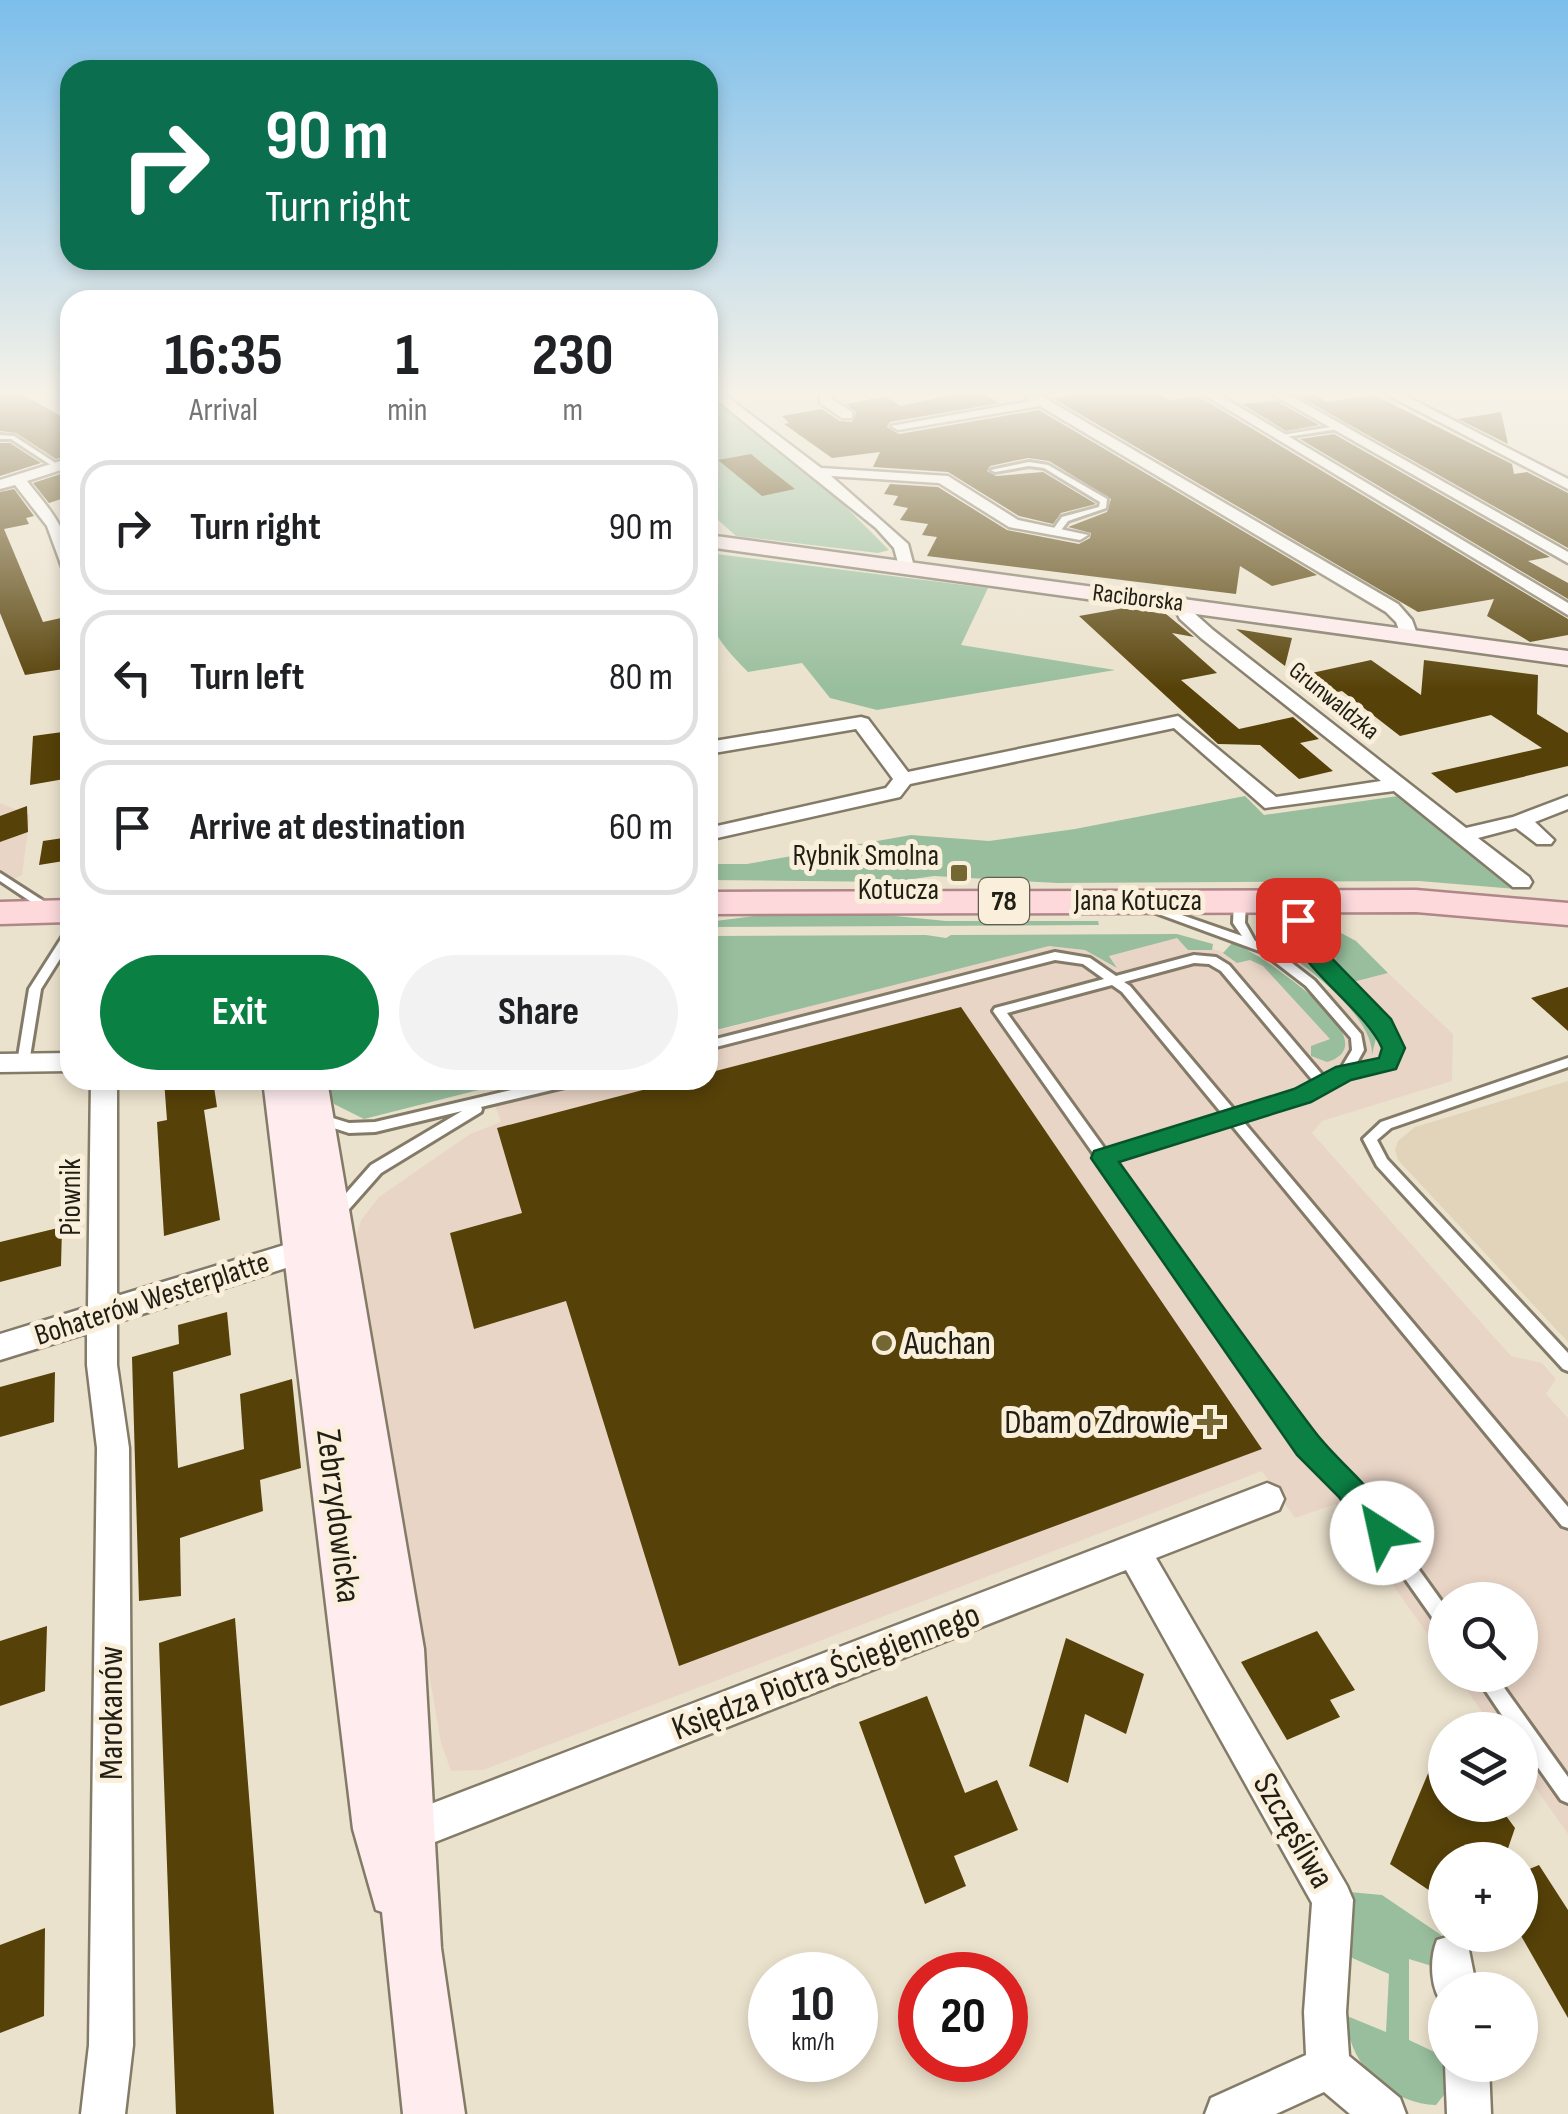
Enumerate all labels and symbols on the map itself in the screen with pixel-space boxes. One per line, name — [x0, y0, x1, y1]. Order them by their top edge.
street label: Raciborska — [1091, 577, 1185, 619]
street label: Grunwaldzka — [1283, 655, 1385, 747]
place label: Rybnik Smolna Kotucza — [792, 838, 939, 908]
marker: Rybnik Smolna Kotucza — [948, 862, 970, 884]
road number: 78 — [979, 878, 1029, 924]
pin — [1256, 878, 1341, 963]
street label: Jana Kotucza — [1073, 883, 1202, 919]
street label: Piownik — [53, 1158, 89, 1236]
street label: Bohaterów Westerplatte — [30, 1244, 274, 1354]
place label: Auchan — [903, 1322, 991, 1365]
marker: Auchan — [873, 1332, 895, 1354]
place label: Dbam o Zdrowie — [1004, 1401, 1190, 1444]
marker: Dbam o Zdrowie — [1199, 1411, 1221, 1433]
street label: Zebrzydowicka — [306, 1427, 370, 1605]
position arrow — [1330, 1481, 1434, 1585]
street label: Księdza Piotra Ściegiennego — [666, 1593, 986, 1751]
street label: Marokanów — [90, 1646, 133, 1780]
street label: Szczęśliwa — [1243, 1766, 1343, 1896]
speed limit sign: 20 — [898, 1952, 1028, 2082]

